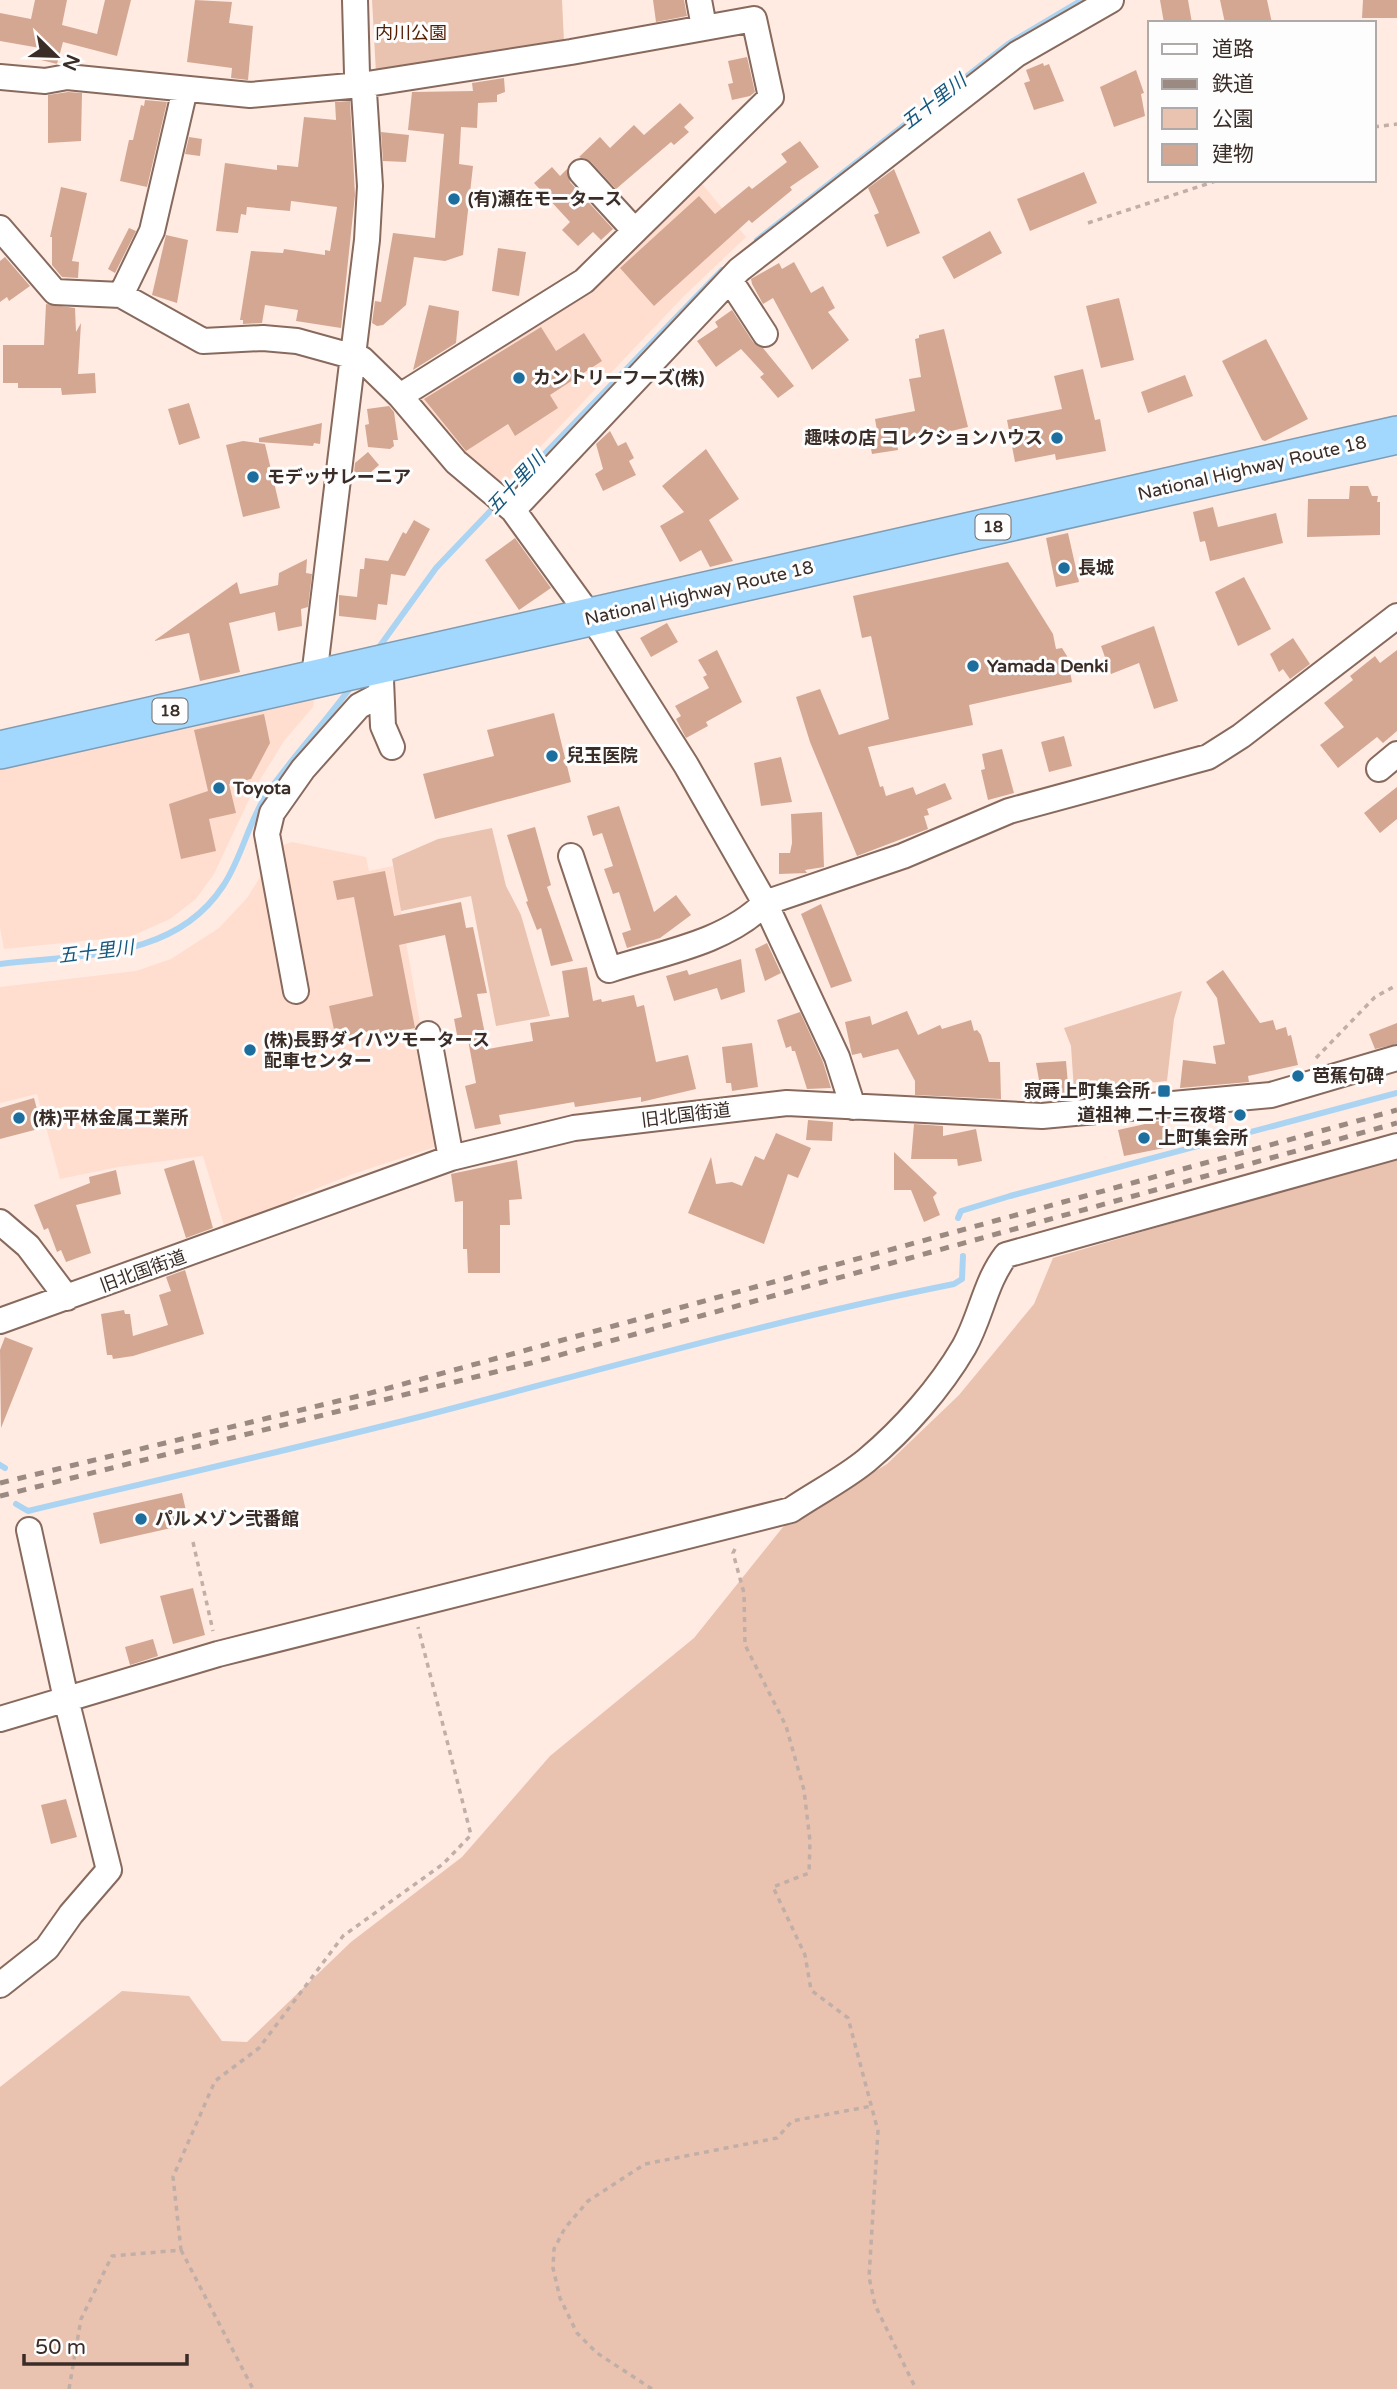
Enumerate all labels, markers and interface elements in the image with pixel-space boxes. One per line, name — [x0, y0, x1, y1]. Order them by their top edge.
north arrow — [21, 21, 91, 91]
legend — [1148, 21, 1376, 182]
park label: 内川公園 — [375, 22, 447, 44]
text: 道路 — [1212, 37, 1254, 62]
text: N — [58, 51, 84, 74]
water label: 五十里川 — [897, 69, 972, 134]
text: 鉄道 — [1212, 72, 1254, 97]
text: 公園 — [1212, 107, 1254, 132]
text: 建物 — [1212, 142, 1254, 167]
place label: (有)瀬在モータース — [468, 188, 622, 210]
marker: (有)瀬在モータース — [446, 191, 462, 207]
place label: カントリーフーズ(株) — [533, 367, 705, 389]
marker: カントリーフーズ(株) — [511, 370, 527, 386]
place label: 趣味の店 コレクションハウス — [804, 427, 1043, 449]
marker: 趣味の店 コレクションハウス — [1049, 430, 1065, 446]
street label: National Highway Route 18 — [1135, 431, 1369, 505]
water label: 五十里川 — [482, 446, 551, 518]
place label: モデッサレーニア — [267, 466, 411, 488]
marker: モデッサレーニア — [245, 469, 261, 485]
road number: 18 — [976, 514, 1010, 540]
street label: National Highway Route 18 — [582, 556, 816, 630]
place label: 長城 — [1078, 557, 1114, 579]
marker: 長城 — [1056, 560, 1072, 576]
place label: Yamada Denki — [987, 655, 1109, 677]
marker: Yamada Denki — [965, 658, 981, 674]
road number: 18 — [152, 698, 188, 724]
place label: 兒玉医院 — [566, 745, 638, 767]
marker: 兒玉医院 — [544, 748, 560, 764]
place label: Toyota — [232, 777, 291, 799]
marker: Toyota — [211, 780, 227, 796]
water label: 五十里川 — [57, 936, 137, 968]
place label: (株)長野ダイハツモータース 配車センター — [264, 1029, 490, 1072]
marker: (株)長野ダイハツモータース 配車センター — [242, 1042, 258, 1058]
place label: 芭蕉句碑 — [1312, 1065, 1384, 1087]
marker: 芭蕉句碑 — [1290, 1068, 1306, 1084]
place label: 寂蒔上町集会所 — [1024, 1080, 1150, 1102]
marker: 寂蒔上町集会所 — [1156, 1083, 1172, 1099]
street label: 旧北国街道 — [640, 1099, 732, 1131]
place label: 道祖神 二十三夜塔 — [1077, 1104, 1226, 1126]
place label: (株)平林金属工業所 — [33, 1107, 188, 1129]
marker: 道祖神 二十三夜塔 — [1232, 1107, 1248, 1123]
marker: (株)平林金属工業所 — [11, 1110, 27, 1126]
place label: 上町集会所 — [1158, 1127, 1248, 1149]
marker: 上町集会所 — [1136, 1130, 1152, 1146]
street label: 旧北国街道 — [97, 1245, 189, 1297]
place label: パルメゾン弐番館 — [155, 1508, 299, 1530]
marker: パルメゾン弐番館 — [133, 1511, 149, 1527]
scale bar — [24, 2322, 187, 2366]
text: 50 m — [35, 2335, 86, 2360]

